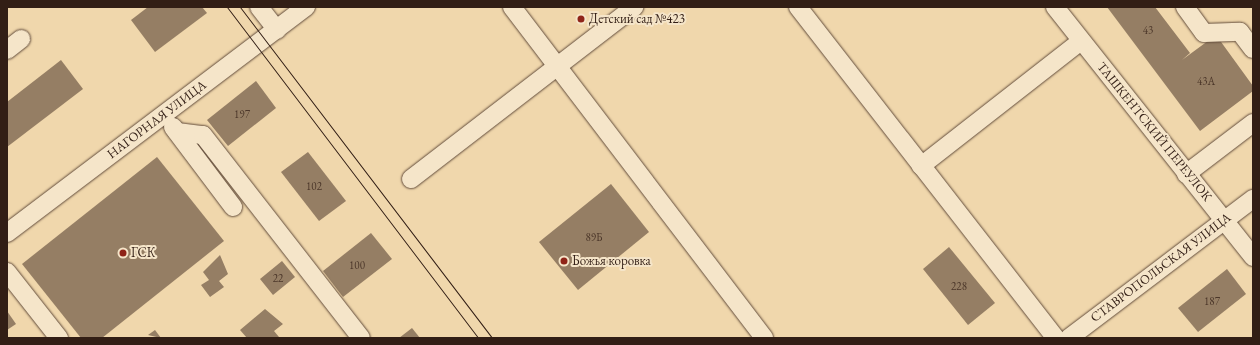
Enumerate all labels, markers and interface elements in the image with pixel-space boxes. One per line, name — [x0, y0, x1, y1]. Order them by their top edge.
place label: Детский сад №423 — [589, 11, 685, 27]
marker: Детский сад №423 — [576, 14, 586, 24]
house number: 43 — [1143, 23, 1153, 37]
street label: ТАШКЕНТСКИЙ ПЕРЕУЛОК — [1093, 59, 1215, 205]
house number: 43А — [1197, 74, 1215, 88]
street label: НАГОРНАЯ УЛИЦА — [104, 78, 210, 162]
house number: 197 — [234, 107, 250, 121]
house number: 102 — [306, 179, 322, 193]
street label: СТАВРОПОЛЬСКАЯ УЛИЦА — [1088, 210, 1234, 326]
house number: 89Б — [585, 230, 603, 244]
place label: ГСК — [131, 245, 155, 261]
marker: ГСК — [118, 248, 128, 258]
place label: Божья коровка — [572, 253, 651, 269]
marker: Божья коровка — [559, 256, 569, 266]
house number: 100 — [349, 258, 365, 272]
house number: 22 — [273, 271, 283, 285]
house number: 228 — [951, 279, 967, 293]
house number: 187 — [1204, 294, 1220, 308]

